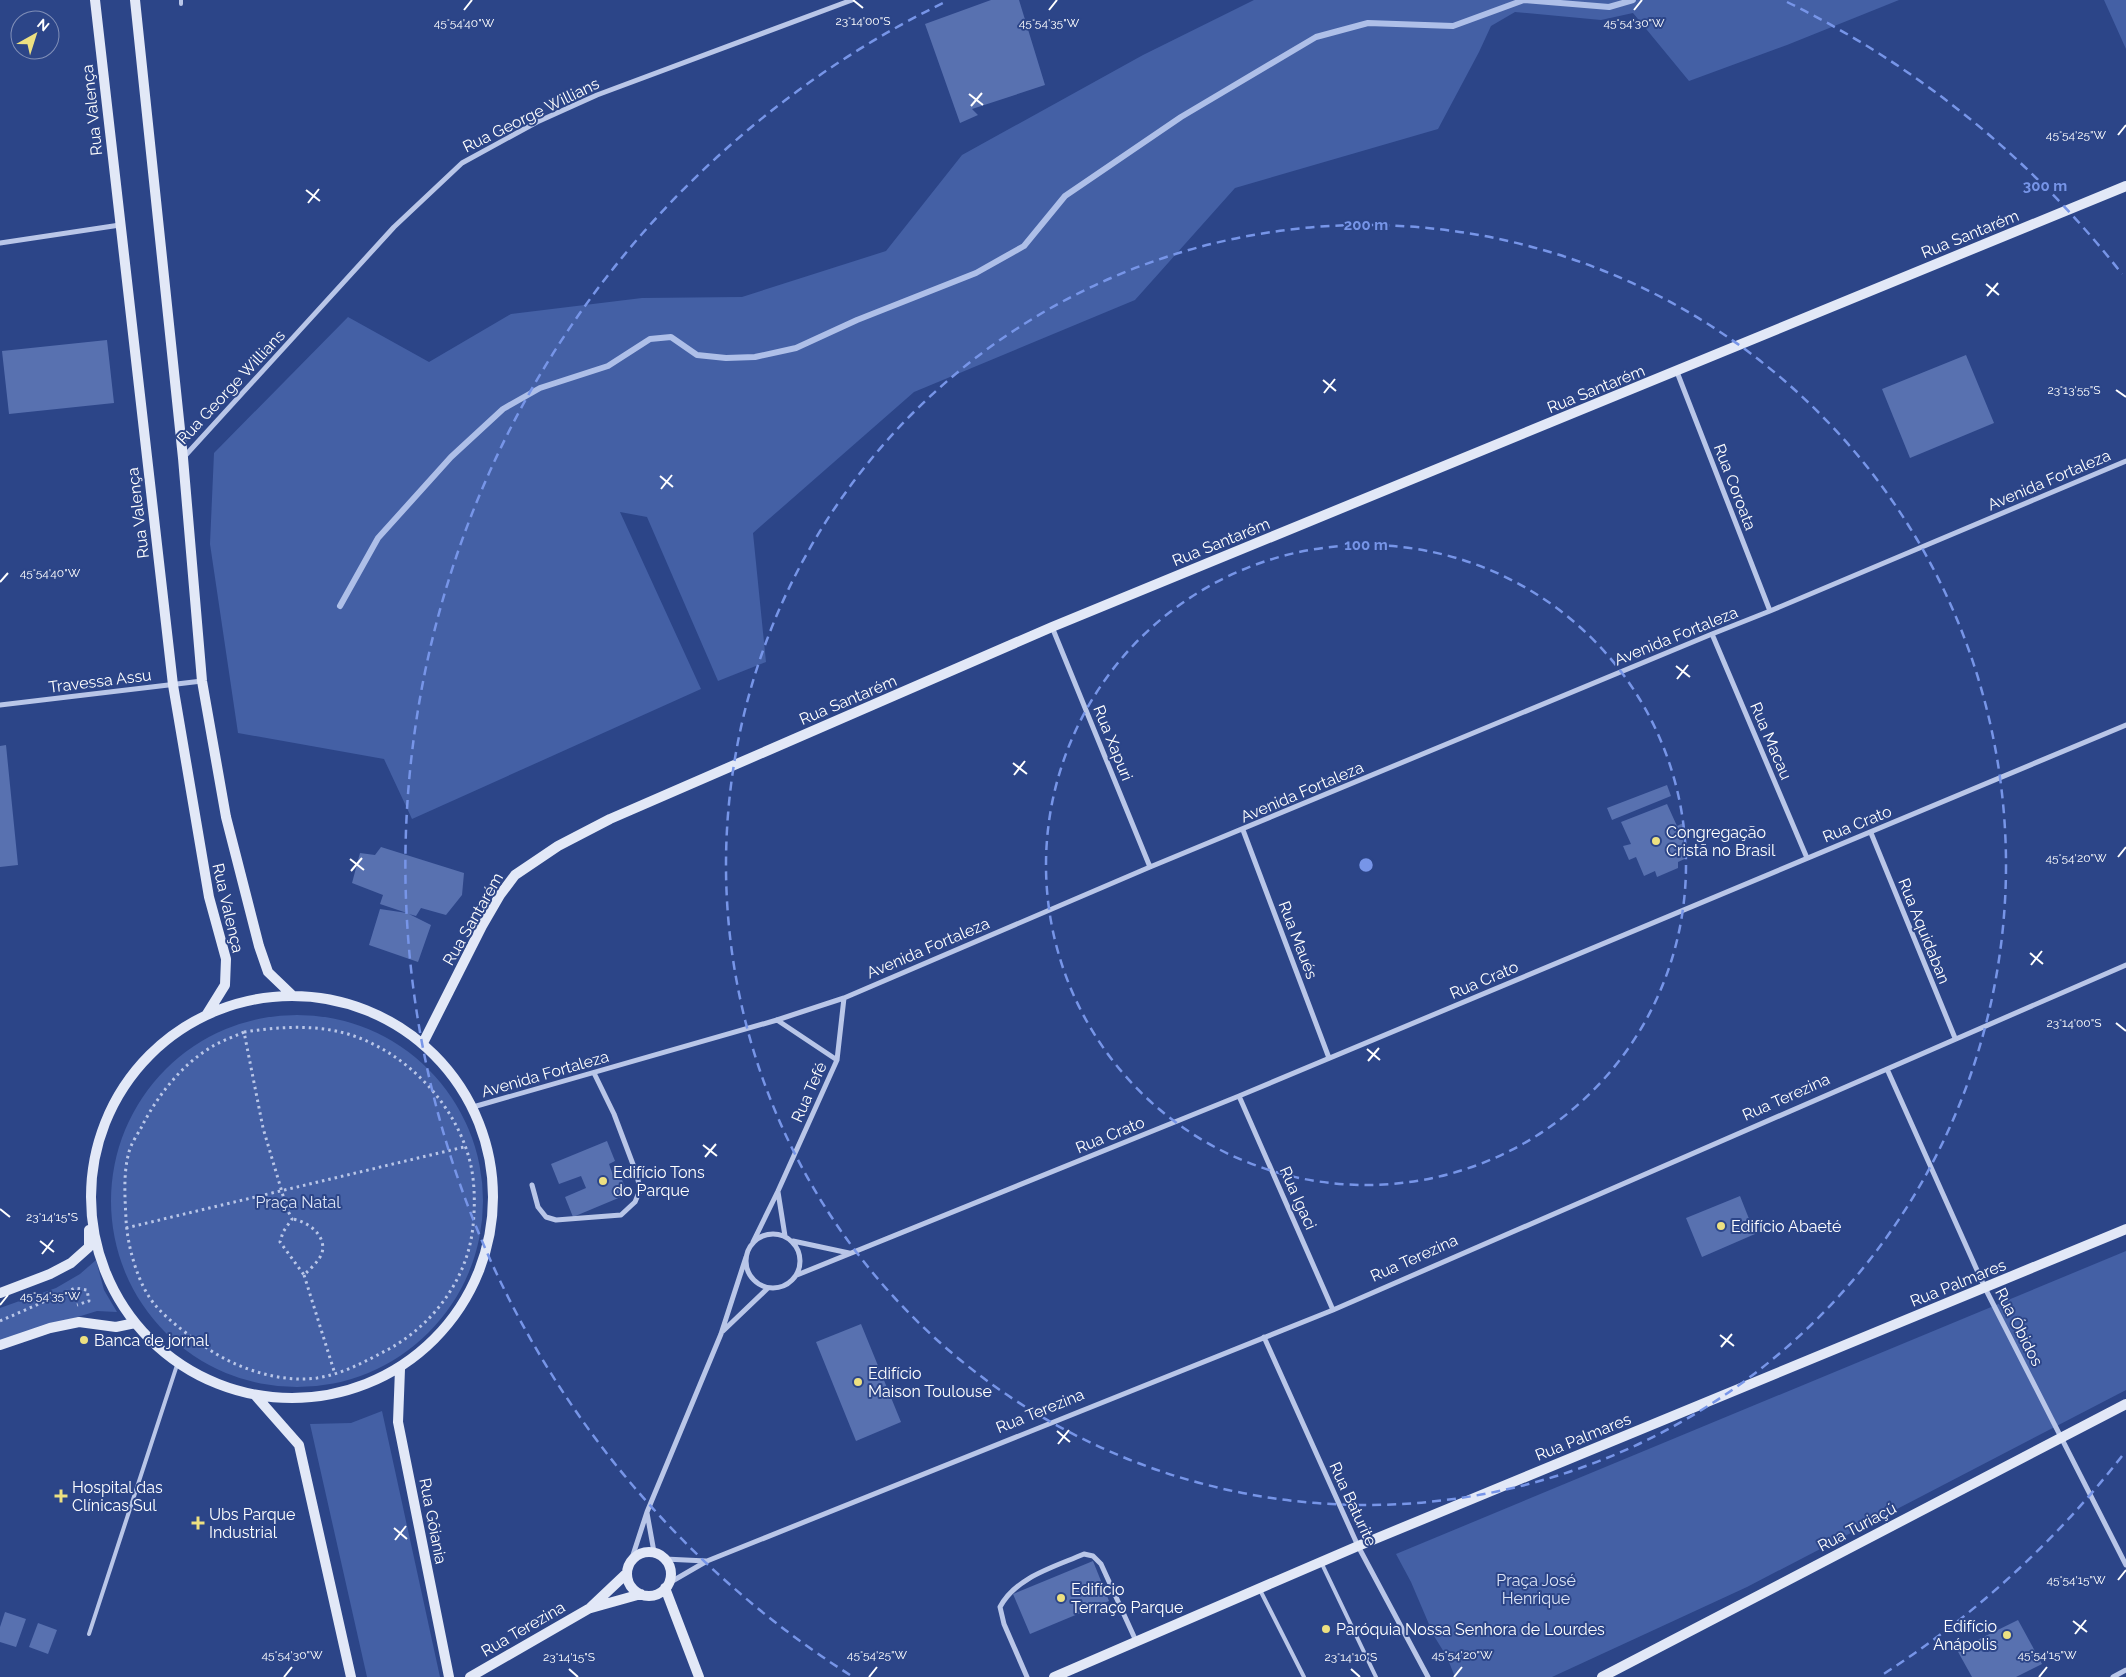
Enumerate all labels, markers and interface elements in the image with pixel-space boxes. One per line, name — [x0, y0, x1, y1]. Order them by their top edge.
north arrow — [10, 10, 60, 60]
text: 23°14'00"S — [836, 14, 890, 28]
text: N — [34, 15, 52, 34]
text: 45°54'40"W — [434, 16, 495, 30]
text: 45°54'35"W — [1019, 16, 1080, 30]
text: 45°54'30"W — [1603, 16, 1665, 30]
street label: Rua Valença — [78, 64, 106, 156]
street label: Rua George Willians — [460, 74, 603, 156]
text: 45°54'25"W — [2046, 128, 2107, 142]
text: 300 m — [2023, 177, 2067, 195]
street label: Rua Santarém — [1918, 206, 2022, 262]
text: 200 m — [1344, 216, 1388, 234]
street label: Rua George Willians — [173, 326, 289, 448]
street label: Rua Santarém — [1544, 361, 1648, 417]
text: 23°13'55"S — [2047, 383, 2101, 397]
street label: Rua Coroata — [1710, 441, 1760, 533]
street label: Avenida Fortaleza — [1985, 445, 2113, 515]
street label: Rua Valença — [123, 466, 153, 560]
street label: Rua Santarém — [1169, 514, 1273, 570]
text: 100 m — [1344, 536, 1388, 554]
text: 45°54'40"W — [20, 566, 81, 580]
street label: Avenida Fortaleza — [1611, 602, 1741, 670]
street label: Travessa Assu — [48, 665, 152, 697]
street label: Rua Santarém — [796, 671, 900, 729]
street label: Rua Macau — [1746, 699, 1796, 783]
street label: Rua Xapuri — [1089, 702, 1137, 784]
street label: Avenida Fortaleza — [1238, 757, 1366, 827]
street label: Rua Crato — [1820, 802, 1894, 846]
place label: Congregação Cristã no Brasil — [1666, 823, 1776, 860]
marker: Congregação Cristã no Brasil — [1650, 835, 1662, 847]
text: 45°54'20"W — [2045, 851, 2107, 865]
centre of rings — [1357, 856, 1375, 874]
street label: Rua Valença — [208, 861, 248, 955]
street label: Rua Santarém — [439, 869, 507, 969]
street label: Rua Aquidaban — [1894, 875, 1954, 987]
street label: Rua Maués — [1274, 898, 1322, 982]
street label: Avenida Fortaleza — [864, 913, 992, 983]
street label: Rua Crato — [1447, 957, 1521, 1003]
text: 23°14'00"S — [2047, 1016, 2101, 1030]
street label: Avenida Fortaleza — [479, 1047, 611, 1101]
street label: Rua Tefé — [787, 1059, 831, 1125]
street label: Rua Terezina — [1739, 1069, 1833, 1125]
street label: Rua Crato — [1073, 1113, 1147, 1157]
place label: Edifício Tons do Parque — [613, 1163, 705, 1200]
street label: Rua Igaci — [1276, 1163, 1320, 1233]
marker: Edifício Tons do Parque — [597, 1175, 609, 1187]
park label: Praça Natal — [255, 1193, 341, 1212]
text: 23°14'15"S — [26, 1210, 78, 1224]
place label: Edifício Abaeté — [1731, 1217, 1841, 1236]
marker: Edifício Abaeté — [1715, 1220, 1727, 1232]
street label: Rua Terezina — [1367, 1230, 1461, 1286]
street label: Rua Palmares — [1907, 1255, 2009, 1311]
street label: Rua Óbidos — [1991, 1284, 2048, 1370]
text: 45°54'35"W — [20, 1289, 81, 1303]
place label: Banca de jornal — [94, 1331, 209, 1350]
marker: Banca de jornal — [78, 1334, 90, 1346]
place label: Edifício Maison Toulouse — [868, 1364, 992, 1401]
marker: Edifício Maison Toulouse — [852, 1376, 864, 1388]
street label: Rua Terezina — [993, 1385, 1087, 1437]
street label: Rua Palmares — [1532, 1409, 1634, 1465]
street label: Rua Baturite — [1325, 1459, 1381, 1549]
street label: Rua Gôiania — [415, 1476, 451, 1566]
place label: Hospital das Clínicas Sul — [72, 1478, 163, 1515]
marker: Hospital das Clínicas Sul — [54, 1489, 68, 1503]
street label: Rua Turiaçú — [1814, 1498, 1900, 1556]
place label: Ubs Parque Industrial — [209, 1505, 295, 1542]
marker: Ubs Parque Industrial — [191, 1516, 205, 1530]
park label: Praça José Henrique — [1496, 1571, 1576, 1608]
text: 45°54'15"W — [2046, 1573, 2106, 1587]
place label: Edifício Terraço Parque — [1071, 1580, 1183, 1617]
marker: Edifício Terraço Parque — [1055, 1592, 1067, 1604]
street label: Rua Terezina — [478, 1597, 568, 1661]
place label: Edifício Anápolis — [1933, 1617, 1997, 1654]
place label: Paróquia Nossa Senhora de Lourdes — [1336, 1620, 1605, 1639]
marker: Paróquia Nossa Senhora de Lourdes — [1320, 1623, 1332, 1635]
marker: Edifício Anápolis — [2001, 1629, 2013, 1641]
text: 45°54'30"W — [261, 1648, 323, 1662]
text: 45°54'25"W — [847, 1648, 908, 1662]
text: 45°54'20"W — [1431, 1648, 1493, 1662]
text: 45°54'15"W — [2017, 1648, 2077, 1662]
text: 23°14'15"S — [543, 1650, 595, 1664]
text: 23°14'10"S — [1325, 1650, 1377, 1664]

